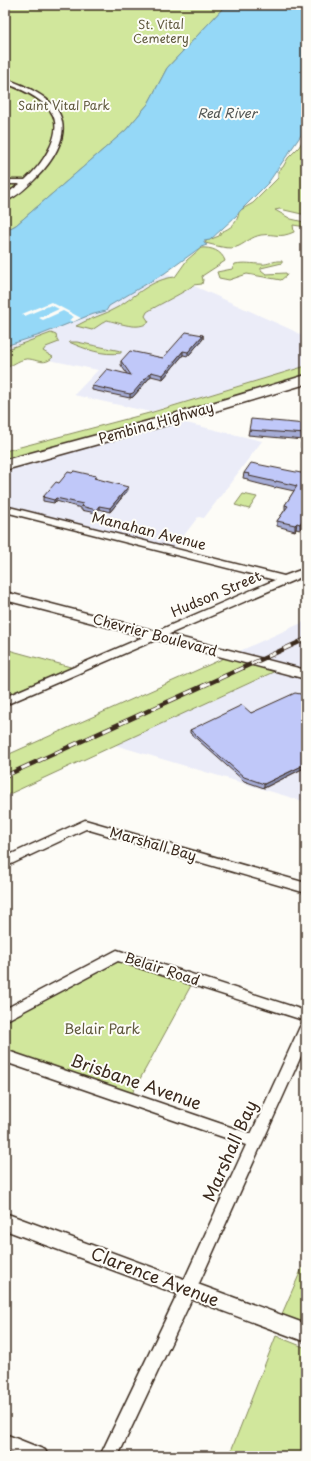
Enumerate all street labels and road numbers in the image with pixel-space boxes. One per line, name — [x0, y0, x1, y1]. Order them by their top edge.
street label: Pembina Highway — [96, 396, 216, 449]
street label: Manahan Avenue — [90, 506, 209, 555]
street label: Hudson Street — [167, 565, 264, 622]
street label: Chevrier Boulevard — [91, 608, 220, 661]
street label: Marshall Bay — [107, 821, 199, 866]
street label: Belair Road — [122, 947, 202, 991]
street label: Brisbane Avenue — [67, 1046, 205, 1116]
street label: Marshall Bay — [195, 1096, 263, 1205]
street label: Clarence Avenue — [87, 1240, 223, 1313]

